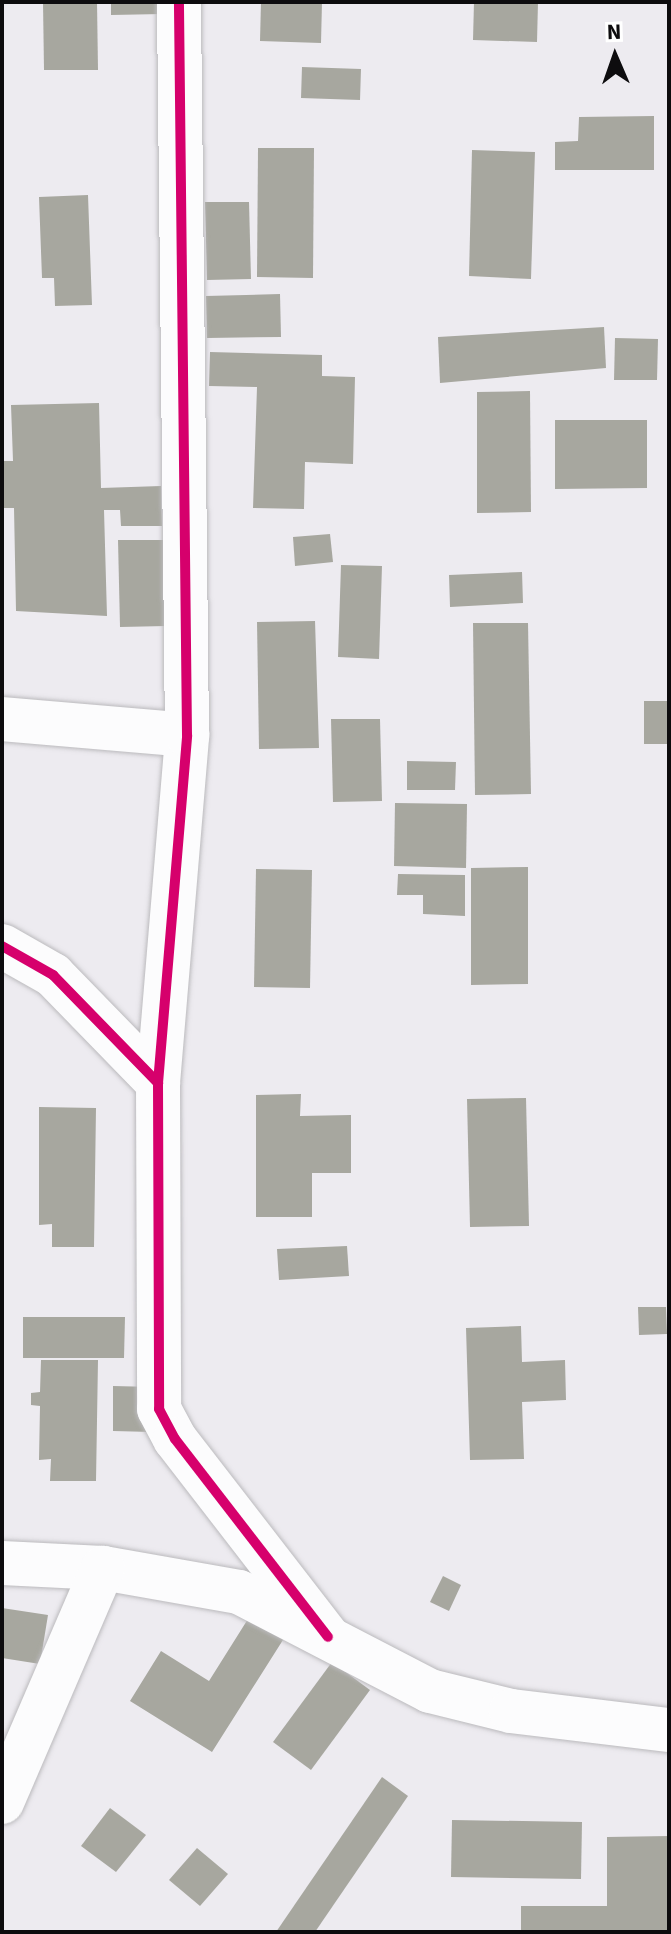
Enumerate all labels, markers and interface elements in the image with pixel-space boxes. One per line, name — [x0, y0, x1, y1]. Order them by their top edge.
north arrow — [575, 16, 655, 96]
text: N — [606, 16, 622, 48]

